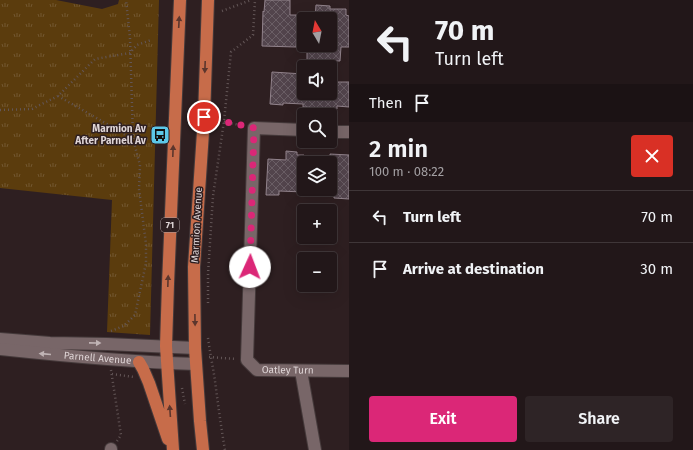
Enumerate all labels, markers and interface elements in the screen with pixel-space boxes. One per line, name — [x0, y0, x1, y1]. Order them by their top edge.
north arrow — [297, 12, 337, 52]
map controls — [297, 12, 337, 292]
text: 70 m — [435, 14, 494, 47]
one-way arrow — [176, 15, 182, 28]
icon: left — [369, 16, 421, 68]
text: Turn left — [435, 48, 504, 70]
button: sound — [297, 60, 337, 100]
one-way arrow — [202, 61, 209, 73]
icon: arrive — [411, 92, 433, 114]
text: Then — [369, 94, 403, 112]
pin — [187, 100, 221, 134]
icon: arrive — [193, 106, 215, 128]
button: search — [297, 108, 337, 148]
place label: Marmion Av After Parnell Av — [74, 123, 147, 147]
bus stop icon: Marmion Av After Parnell Av — [149, 124, 171, 146]
text: 2 min — [369, 135, 428, 163]
button: close — [631, 135, 673, 177]
one-way arrow — [170, 145, 177, 157]
button: layers — [297, 156, 337, 196]
text: 100 m · 08:22 — [369, 164, 444, 179]
street label: Marmion Avenue — [189, 187, 205, 263]
button: + — [297, 204, 337, 244]
icon: left — [369, 206, 391, 228]
text: Turn left — [403, 208, 461, 226]
text: 70 m — [641, 208, 673, 226]
road number: 71 — [161, 218, 179, 232]
position arrow — [229, 246, 271, 288]
button: − — [297, 252, 337, 292]
icon: arrive — [369, 258, 391, 280]
text: Arrive at destination — [403, 260, 544, 278]
text: 30 m — [640, 260, 673, 278]
one-way arrow — [165, 274, 171, 287]
one-way arrow — [192, 314, 198, 327]
one-way arrow — [89, 340, 101, 347]
street label: Parnell Avenue — [63, 349, 132, 367]
one-way arrow — [39, 351, 51, 357]
street label: Oatley Turn — [262, 364, 314, 377]
button: Exit — [369, 396, 517, 442]
button: Share — [525, 396, 673, 442]
one-way arrow — [167, 405, 174, 417]

